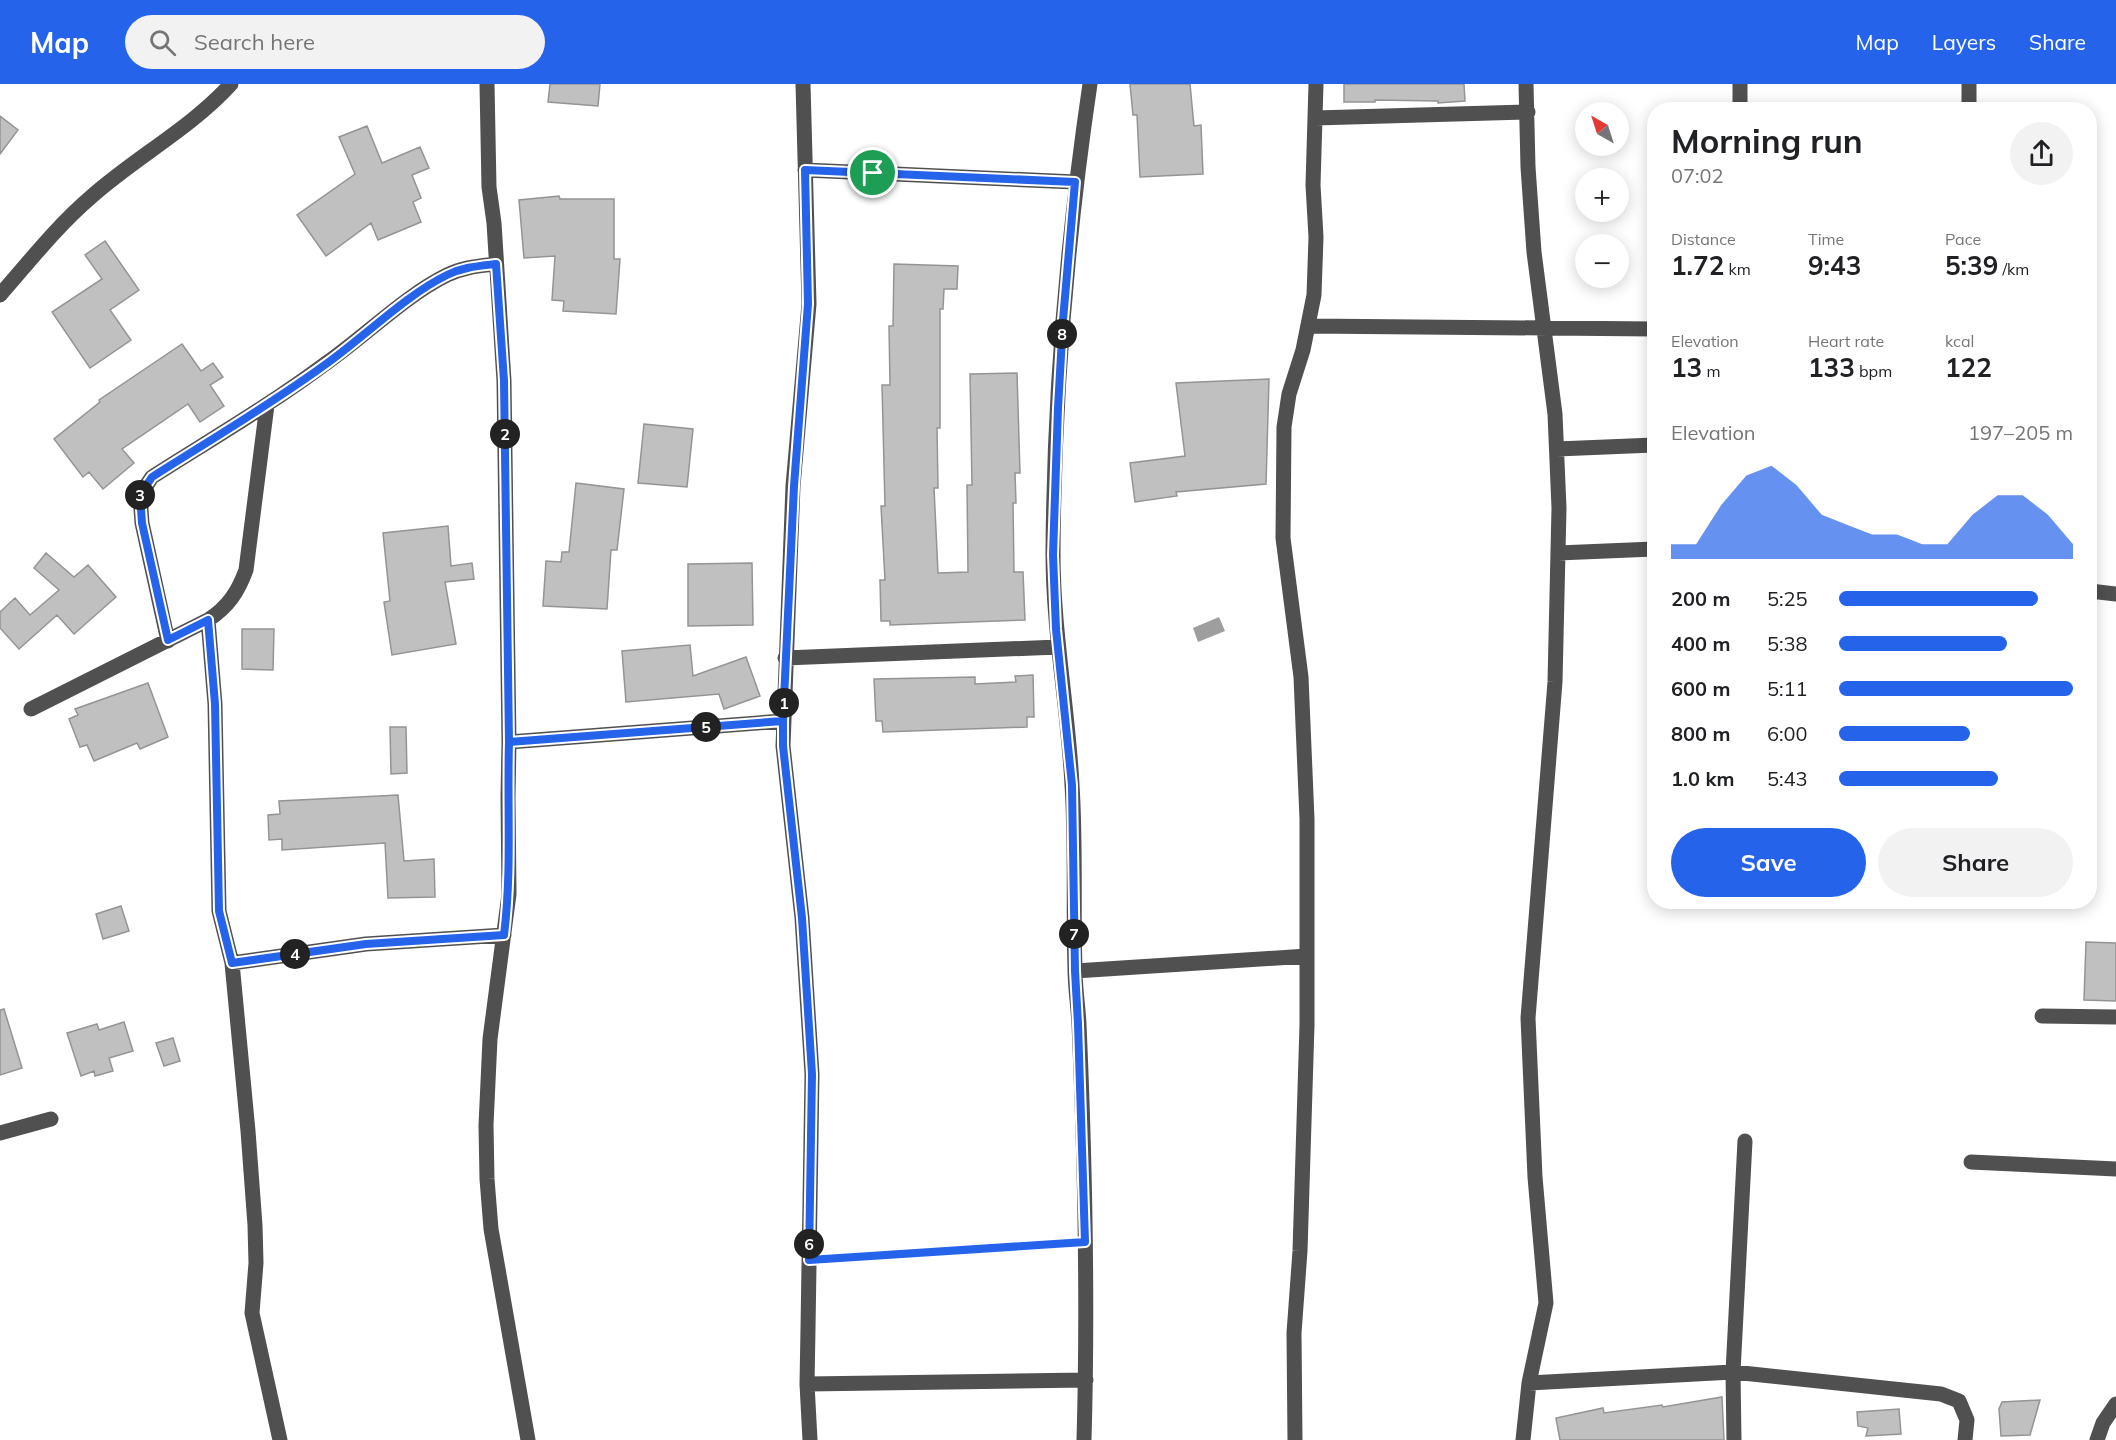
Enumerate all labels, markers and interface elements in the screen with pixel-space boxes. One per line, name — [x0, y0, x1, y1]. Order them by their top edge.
search box — [125, 15, 545, 69]
text: Map — [30, 25, 89, 60]
icon: search — [146, 26, 179, 59]
text: Search here — [194, 28, 315, 56]
text: Map — [1856, 29, 1899, 55]
text: Layers — [1932, 29, 1996, 55]
text: Share — [2029, 29, 2086, 55]
north arrow — [1575, 102, 1629, 156]
map controls — [1575, 102, 1629, 288]
text: Morning run — [1671, 120, 1863, 161]
button: share — [2010, 122, 2073, 185]
pin — [847, 147, 898, 198]
icon: arrive — [856, 156, 889, 189]
text: 07:02 — [1671, 163, 1724, 188]
button: + — [1575, 168, 1629, 222]
text: Distance — [1671, 229, 1736, 249]
text: Time — [1808, 229, 1844, 249]
text: Pace — [1945, 229, 1981, 249]
button: − — [1575, 234, 1629, 288]
text: 1.72 — [1671, 249, 1724, 282]
text: 9:43 — [1808, 249, 1861, 282]
text: 5:39 — [1945, 249, 1998, 282]
text: km — [1724, 259, 1751, 279]
text: /km — [1998, 259, 2029, 279]
pin: 8 — [1047, 319, 1077, 349]
text: 8 — [1057, 324, 1067, 344]
text: Elevation — [1671, 331, 1739, 351]
text: Heart rate — [1808, 331, 1884, 351]
text: kcal — [1945, 331, 1974, 351]
text: 13 — [1671, 351, 1702, 384]
text: 133 — [1808, 351, 1855, 384]
text: 122 — [1945, 351, 1992, 384]
text: m — [1702, 361, 1720, 381]
text: bpm — [1855, 361, 1892, 381]
pin: 2 — [490, 419, 520, 449]
text: Elevation — [1671, 420, 1756, 445]
text: 197–205 m — [1968, 420, 2073, 445]
text: 2 — [500, 424, 510, 444]
pin: 3 — [125, 480, 155, 510]
text: 3 — [135, 485, 145, 505]
text: 200 m — [1671, 586, 1730, 611]
text: 5:25 — [1767, 586, 1808, 611]
text: 400 m — [1671, 631, 1730, 656]
text: 5:38 — [1767, 631, 1808, 656]
text: 600 m — [1671, 676, 1730, 701]
text: 5:11 — [1767, 676, 1808, 701]
pin: 1 — [769, 688, 799, 718]
text: 1 — [779, 693, 789, 713]
pin: 5 — [691, 712, 721, 742]
text: 5 — [701, 717, 711, 737]
text: 800 m — [1671, 721, 1730, 746]
text: 6:00 — [1767, 721, 1808, 746]
text: 1.0 km — [1671, 766, 1734, 791]
text: 5:43 — [1767, 766, 1808, 791]
button: Save — [1671, 828, 1866, 897]
button: Share — [1878, 828, 2073, 897]
pin: 7 — [1059, 919, 1089, 949]
text: 7 — [1069, 924, 1079, 944]
pin: 4 — [280, 939, 310, 969]
text: 4 — [290, 944, 300, 964]
pin: 6 — [794, 1229, 824, 1259]
text: 6 — [804, 1234, 814, 1254]

